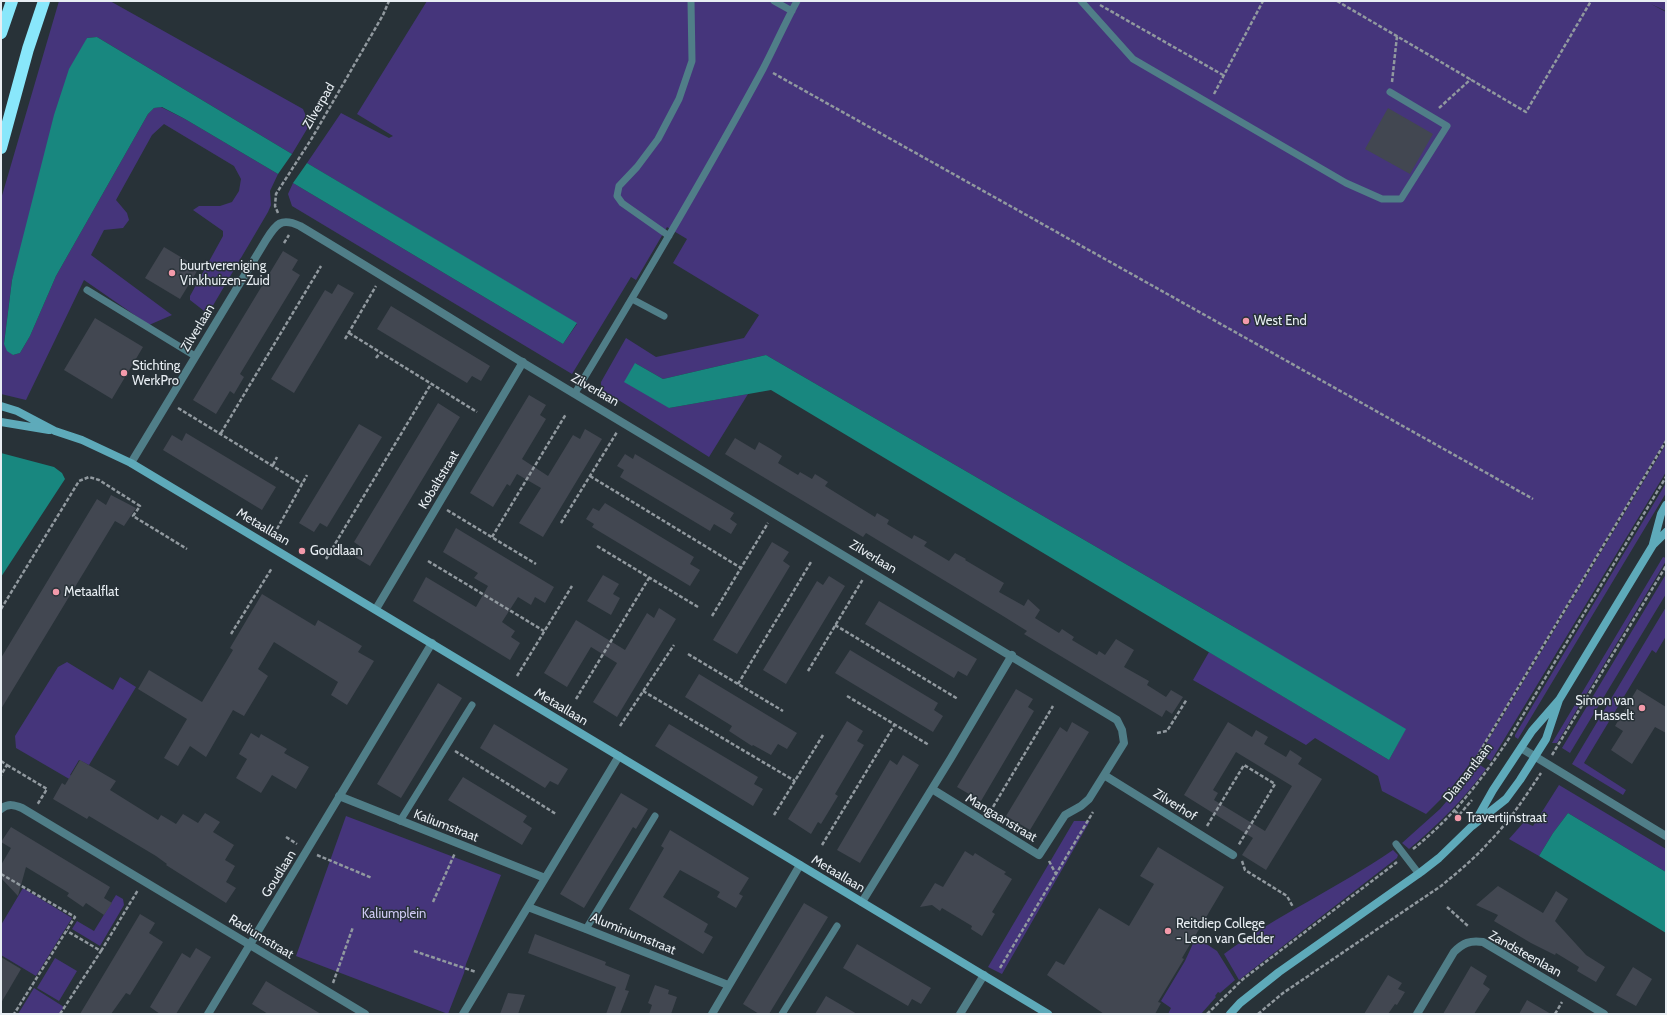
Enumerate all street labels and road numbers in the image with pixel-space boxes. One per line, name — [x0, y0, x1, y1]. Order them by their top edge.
street label: Zilverpad — [300, 80, 338, 132]
street label: Zilverlaan — [178, 301, 218, 355]
street label: Zilverlaan — [568, 370, 622, 410]
street label: Kobaltstraat — [415, 448, 463, 512]
street label: Metaallaan — [233, 505, 293, 549]
street label: Zilverlaan — [846, 537, 900, 577]
street label: Metaallaan — [531, 685, 591, 729]
street label: Diamantlaan — [1440, 740, 1496, 806]
street label: Zilverhof — [1150, 786, 1200, 824]
street label: Mangaanstraat — [962, 791, 1040, 845]
street label: Kaliumstraat — [411, 807, 481, 845]
street label: Goudlaan — [258, 848, 300, 900]
street label: Metaallaan — [808, 852, 868, 896]
street label: Aluminiumstraat — [588, 910, 678, 958]
street label: Radiumstraat — [226, 912, 296, 962]
street label: Zandsteenlaan — [1486, 928, 1564, 980]

